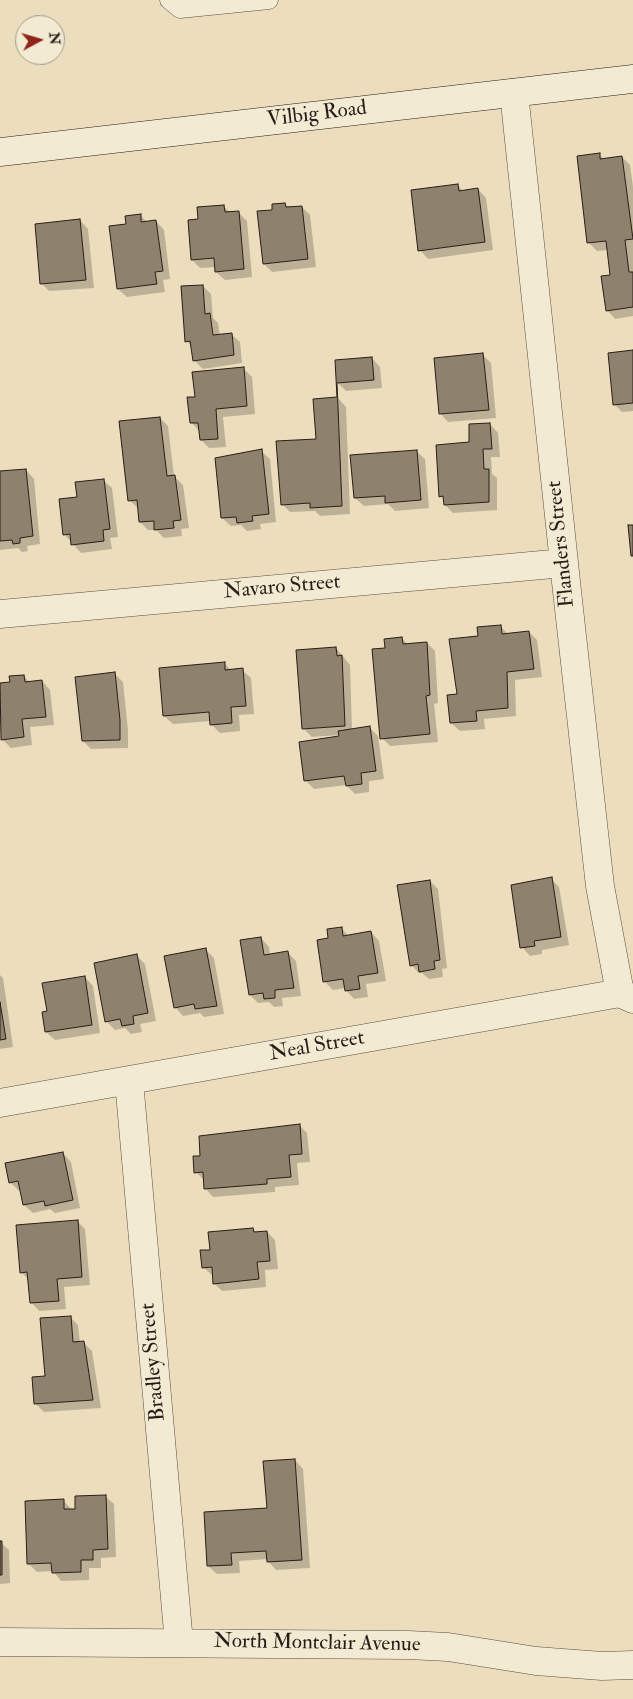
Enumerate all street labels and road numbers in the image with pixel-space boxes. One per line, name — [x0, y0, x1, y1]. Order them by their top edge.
street label: Vilbig Road — [266, 96, 368, 134]
street label: Flanders Street — [543, 479, 581, 609]
street label: Navaro Street — [223, 570, 341, 606]
street label: Neal Street — [267, 1026, 367, 1068]
street label: Bradley Street — [136, 1302, 172, 1422]
street label: North Montclair Avenue — [213, 1630, 421, 1658]

